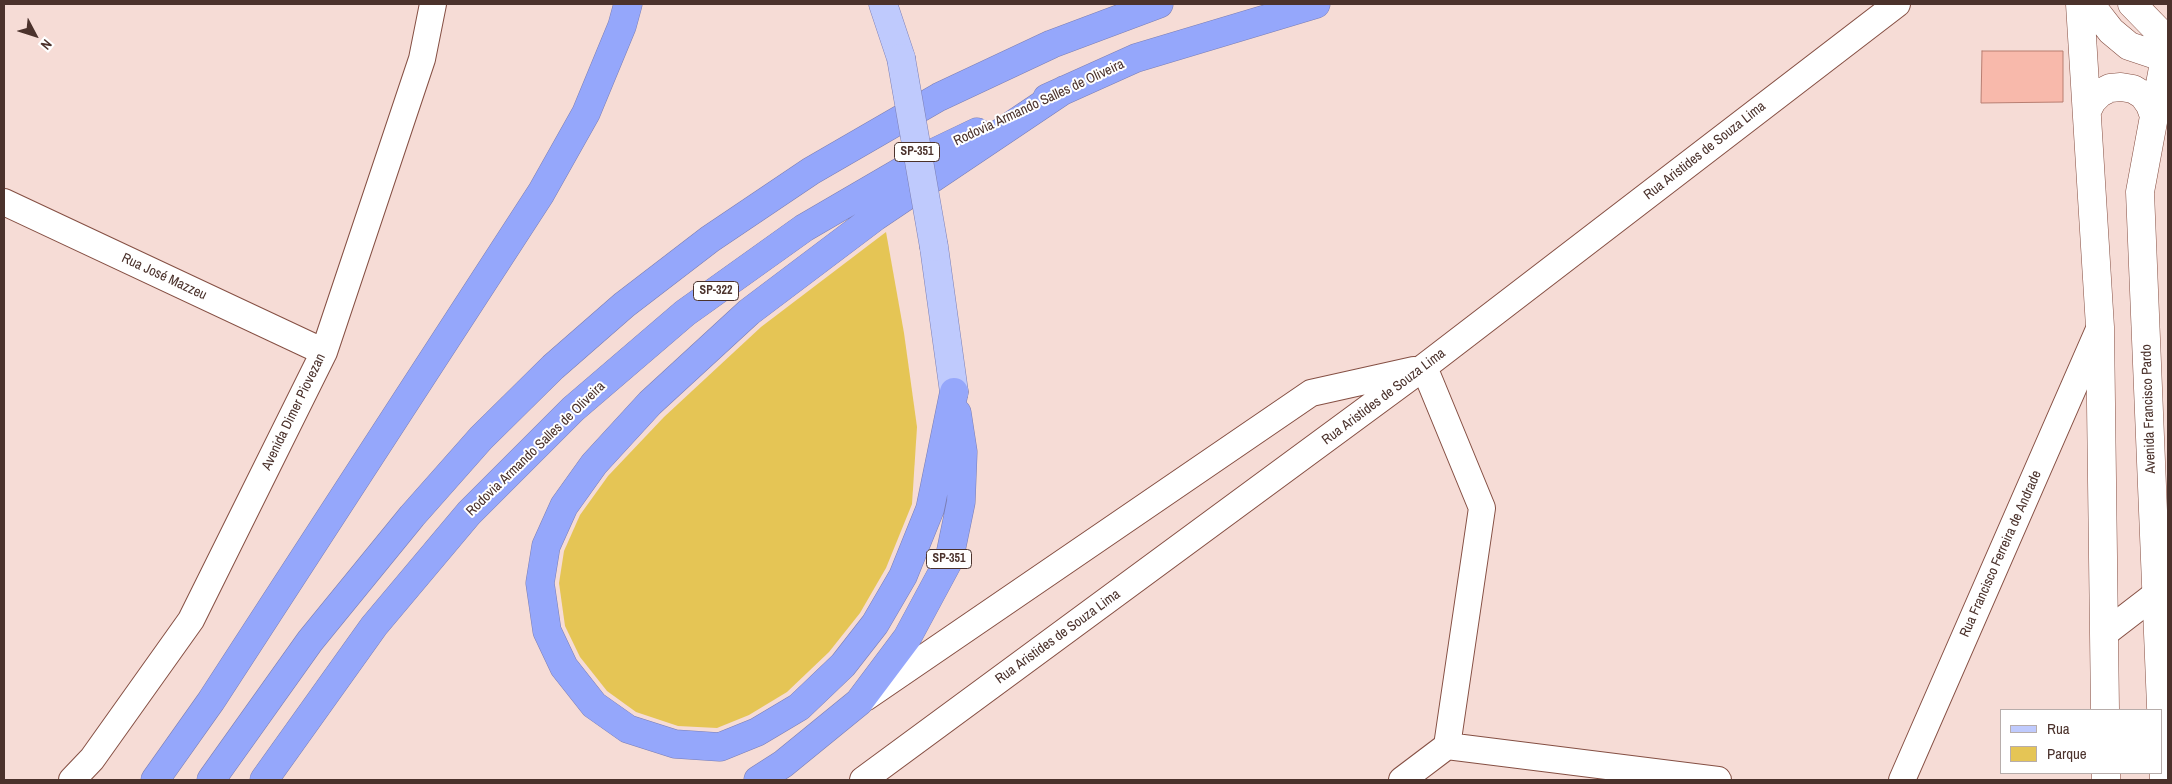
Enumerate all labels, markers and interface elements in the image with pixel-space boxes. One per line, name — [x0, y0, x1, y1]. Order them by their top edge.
north arrow — [10, 10, 60, 60]
text: N — [37, 36, 56, 54]
street label: Rodovia Armando Salles de Oliveira — [951, 56, 1127, 150]
street label: Rua Aristides de Souza Lima — [1641, 98, 1769, 204]
road number: SP-351 — [894, 142, 940, 162]
street label: Rua José Mazzeu — [119, 250, 209, 304]
road number: SP-322 — [694, 282, 738, 300]
street label: Avenida Francisco Pardo — [2138, 344, 2160, 474]
street label: Rua Aristides de Souza Lima — [1319, 345, 1449, 449]
street label: Avenida Dimer Piovezan — [259, 351, 329, 473]
street label: Rodovia Armando Salles de Oliveira — [463, 378, 609, 520]
street label: Rua Francisco Ferreira de Andrade — [1957, 468, 2045, 640]
road number: SP-351 — [926, 550, 972, 568]
street label: Rua Aristides de Souza Lima — [992, 586, 1124, 688]
legend — [2000, 709, 2162, 774]
text: Rua — [2047, 718, 2070, 739]
text: Parque — [2047, 743, 2087, 764]

